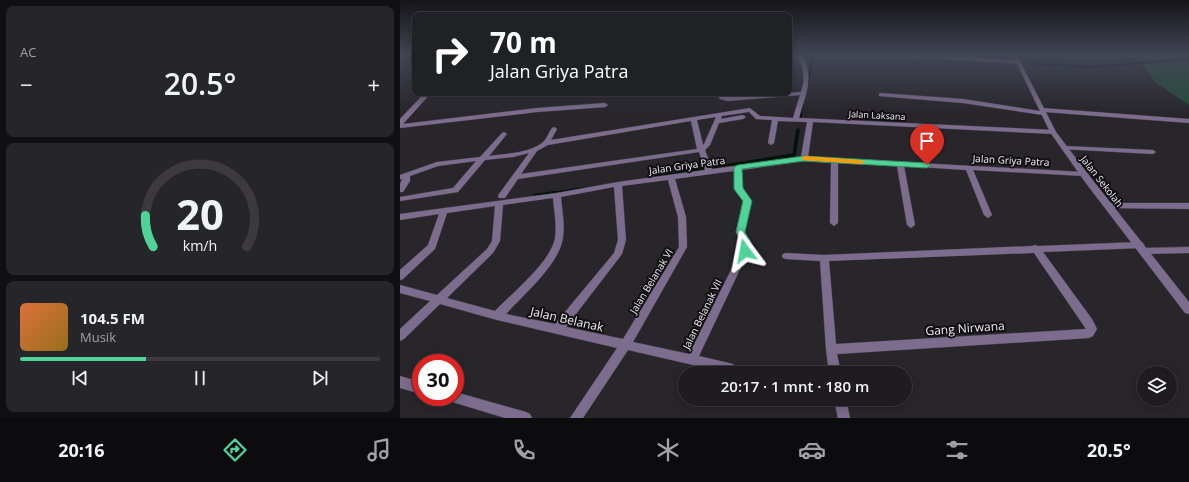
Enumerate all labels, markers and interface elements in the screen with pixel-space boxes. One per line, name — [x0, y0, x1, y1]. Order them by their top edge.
text: 70 m — [490, 23, 557, 61]
icon: right — [424, 28, 476, 80]
text: AC — [20, 43, 36, 61]
text: Jalan Griya Patra — [490, 59, 628, 83]
text: 20.5° — [164, 63, 236, 104]
text: − — [20, 69, 33, 99]
text: + — [367, 69, 380, 99]
street label: Jalan Laksana — [847, 107, 906, 123]
pin — [910, 124, 944, 165]
icon: arrive — [916, 130, 938, 152]
street label: Jalan Griya Patra — [971, 151, 1050, 169]
street label: Jalan Sekolah — [1077, 152, 1126, 210]
street label: Jalan Griya Patra — [647, 153, 726, 177]
text: 20 — [176, 186, 224, 242]
position arrow — [724, 230, 766, 272]
text: km/h — [183, 236, 217, 255]
street label: Jalan Belanak VI — [626, 246, 676, 317]
street label: Jalan Belanak VII — [679, 277, 725, 352]
street label: Jalan Belanak — [528, 302, 606, 336]
text: 104.5 FM — [80, 308, 145, 328]
street label: Gang Nirwana — [925, 317, 1005, 339]
text: Musik — [80, 328, 116, 346]
speed limit sign: 30 — [412, 354, 464, 406]
map controls — [1137, 366, 1177, 406]
button: layers — [1137, 366, 1177, 406]
icon: previous — [69, 367, 91, 389]
icon: pause — [189, 367, 211, 389]
icon: next — [309, 367, 331, 389]
text: 20:17 · 1 mnt · 180 m — [721, 376, 869, 396]
icon: directions — [221, 436, 249, 464]
icon: music — [365, 436, 393, 464]
icon: phone — [510, 436, 538, 464]
icon: climate — [654, 436, 682, 464]
icon: car — [798, 436, 826, 464]
icon: filters — [943, 436, 971, 464]
text: 20:16 — [58, 438, 104, 462]
text: 20.5° — [1087, 438, 1131, 462]

